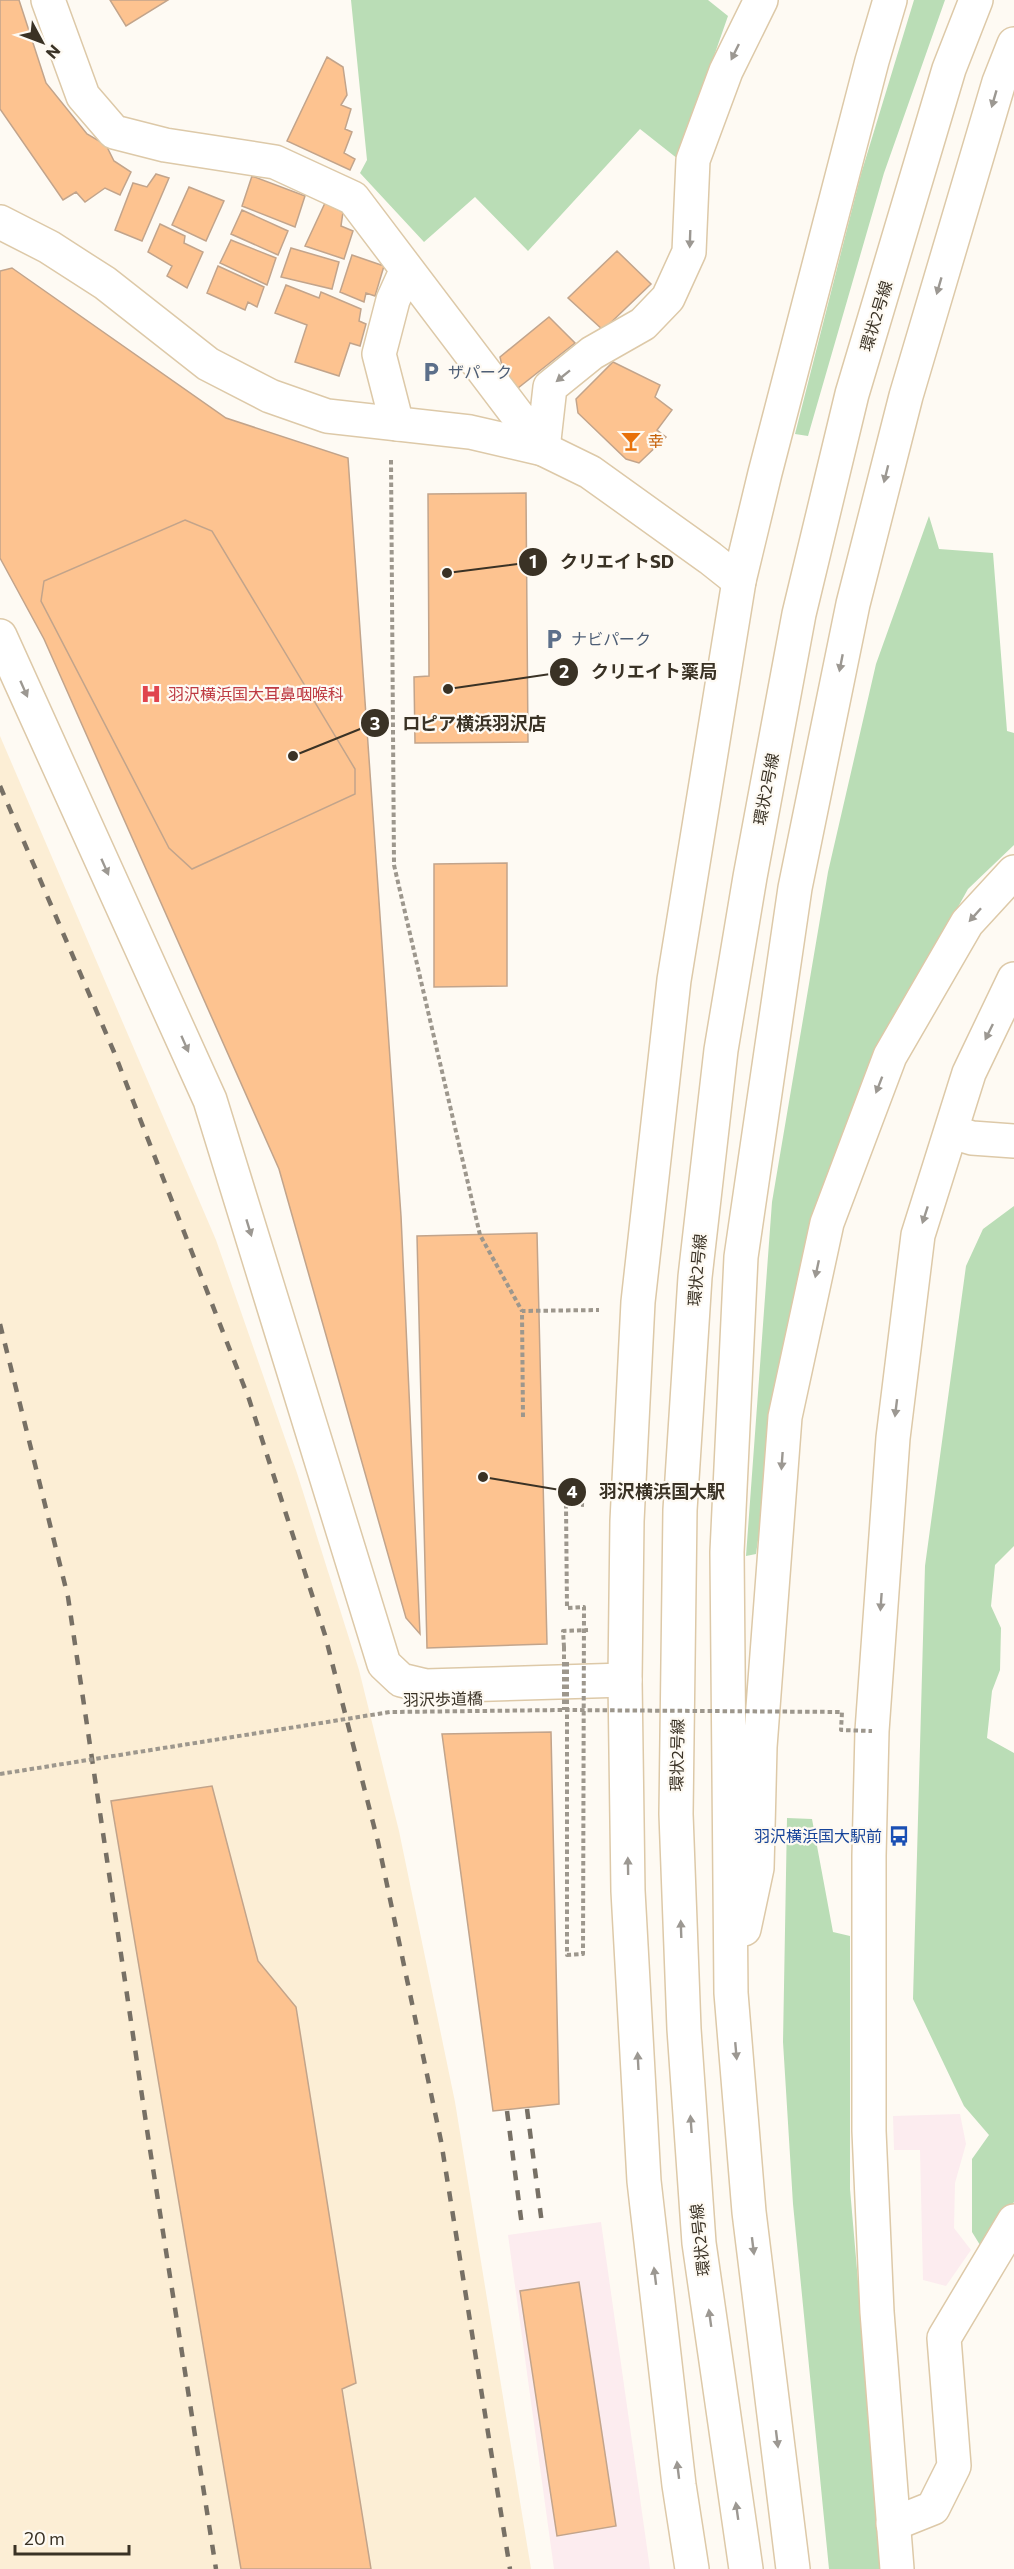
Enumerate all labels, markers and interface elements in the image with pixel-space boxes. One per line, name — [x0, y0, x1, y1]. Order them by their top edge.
north arrow — [12, 12, 72, 72]
text: N — [43, 41, 65, 63]
one-way arrow — [731, 44, 740, 61]
one-way arrow — [989, 90, 998, 108]
one-way arrow — [685, 230, 695, 249]
one-way arrow — [933, 277, 943, 295]
street label: 環状2号線 — [856, 278, 895, 353]
parking icon: ザパーク — [419, 360, 443, 384]
place label: ザパーク — [448, 362, 512, 381]
one-way arrow — [556, 370, 571, 382]
bar icon: 幸 — [619, 429, 643, 453]
place label: 幸 — [648, 431, 664, 450]
one-way arrow — [881, 465, 891, 483]
callout: クリエイトSD — [518, 544, 686, 580]
text: 1 — [529, 550, 537, 572]
text: クリエイトSD — [560, 550, 674, 572]
parking icon: ナビパーク — [542, 627, 566, 651]
place label: ナビパーク — [571, 629, 651, 648]
callout: クリエイト薬局 — [549, 654, 729, 690]
one-way arrow — [836, 654, 845, 673]
text: 2 — [559, 660, 569, 682]
text: クリエイト薬局 — [591, 660, 717, 682]
one-way arrow — [19, 681, 29, 699]
hospital icon: 羽沢横浜国大耳鼻咽喉科 — [139, 682, 163, 706]
place label: 羽沢横浜国大耳鼻咽喉科 — [168, 684, 344, 703]
callout: ロピア横浜羽沢店 — [360, 705, 558, 741]
text: 3 — [370, 712, 380, 734]
text: ロピア横浜羽沢店 — [402, 712, 546, 734]
street label: 環状2号線 — [749, 751, 782, 826]
one-way arrow — [100, 858, 109, 875]
one-way arrow — [968, 908, 982, 922]
one-way arrow — [984, 1023, 993, 1040]
one-way arrow — [180, 1036, 190, 1054]
one-way arrow — [874, 1076, 884, 1094]
one-way arrow — [919, 1206, 929, 1224]
one-way arrow — [245, 1219, 255, 1237]
street label: 環状2号線 — [684, 1233, 709, 1307]
one-way arrow — [812, 1260, 821, 1279]
one-way arrow — [892, 1398, 901, 1417]
one-way arrow — [777, 1451, 787, 1470]
callout: 羽沢横浜国大駅 — [557, 1474, 737, 1510]
text: 4 — [566, 1480, 578, 1502]
text: 羽沢横浜国大駅 — [599, 1480, 725, 1502]
one-way arrow — [876, 1593, 886, 1612]
street label: 羽沢歩道橋 — [403, 1688, 483, 1709]
street label: 環状2号線 — [666, 1718, 687, 1792]
bus stop icon: 羽沢横浜国大駅前 — [887, 1824, 911, 1848]
place label: 羽沢横浜国大駅前 — [754, 1826, 882, 1845]
one-way arrow — [623, 1856, 633, 1875]
one-way arrow — [676, 1920, 685, 1939]
one-way arrow — [731, 2042, 741, 2061]
one-way arrow — [633, 2051, 642, 2070]
one-way arrow — [686, 2115, 696, 2134]
street label: 環状2号線 — [686, 2203, 713, 2277]
one-way arrow — [748, 2236, 758, 2255]
one-way arrow — [650, 2266, 660, 2285]
one-way arrow — [705, 2308, 714, 2327]
one-way arrow — [772, 2430, 782, 2449]
one-way arrow — [673, 2460, 682, 2479]
one-way arrow — [733, 2501, 742, 2520]
scale bar — [15, 2518, 129, 2556]
text: 20 m — [24, 2527, 65, 2549]

